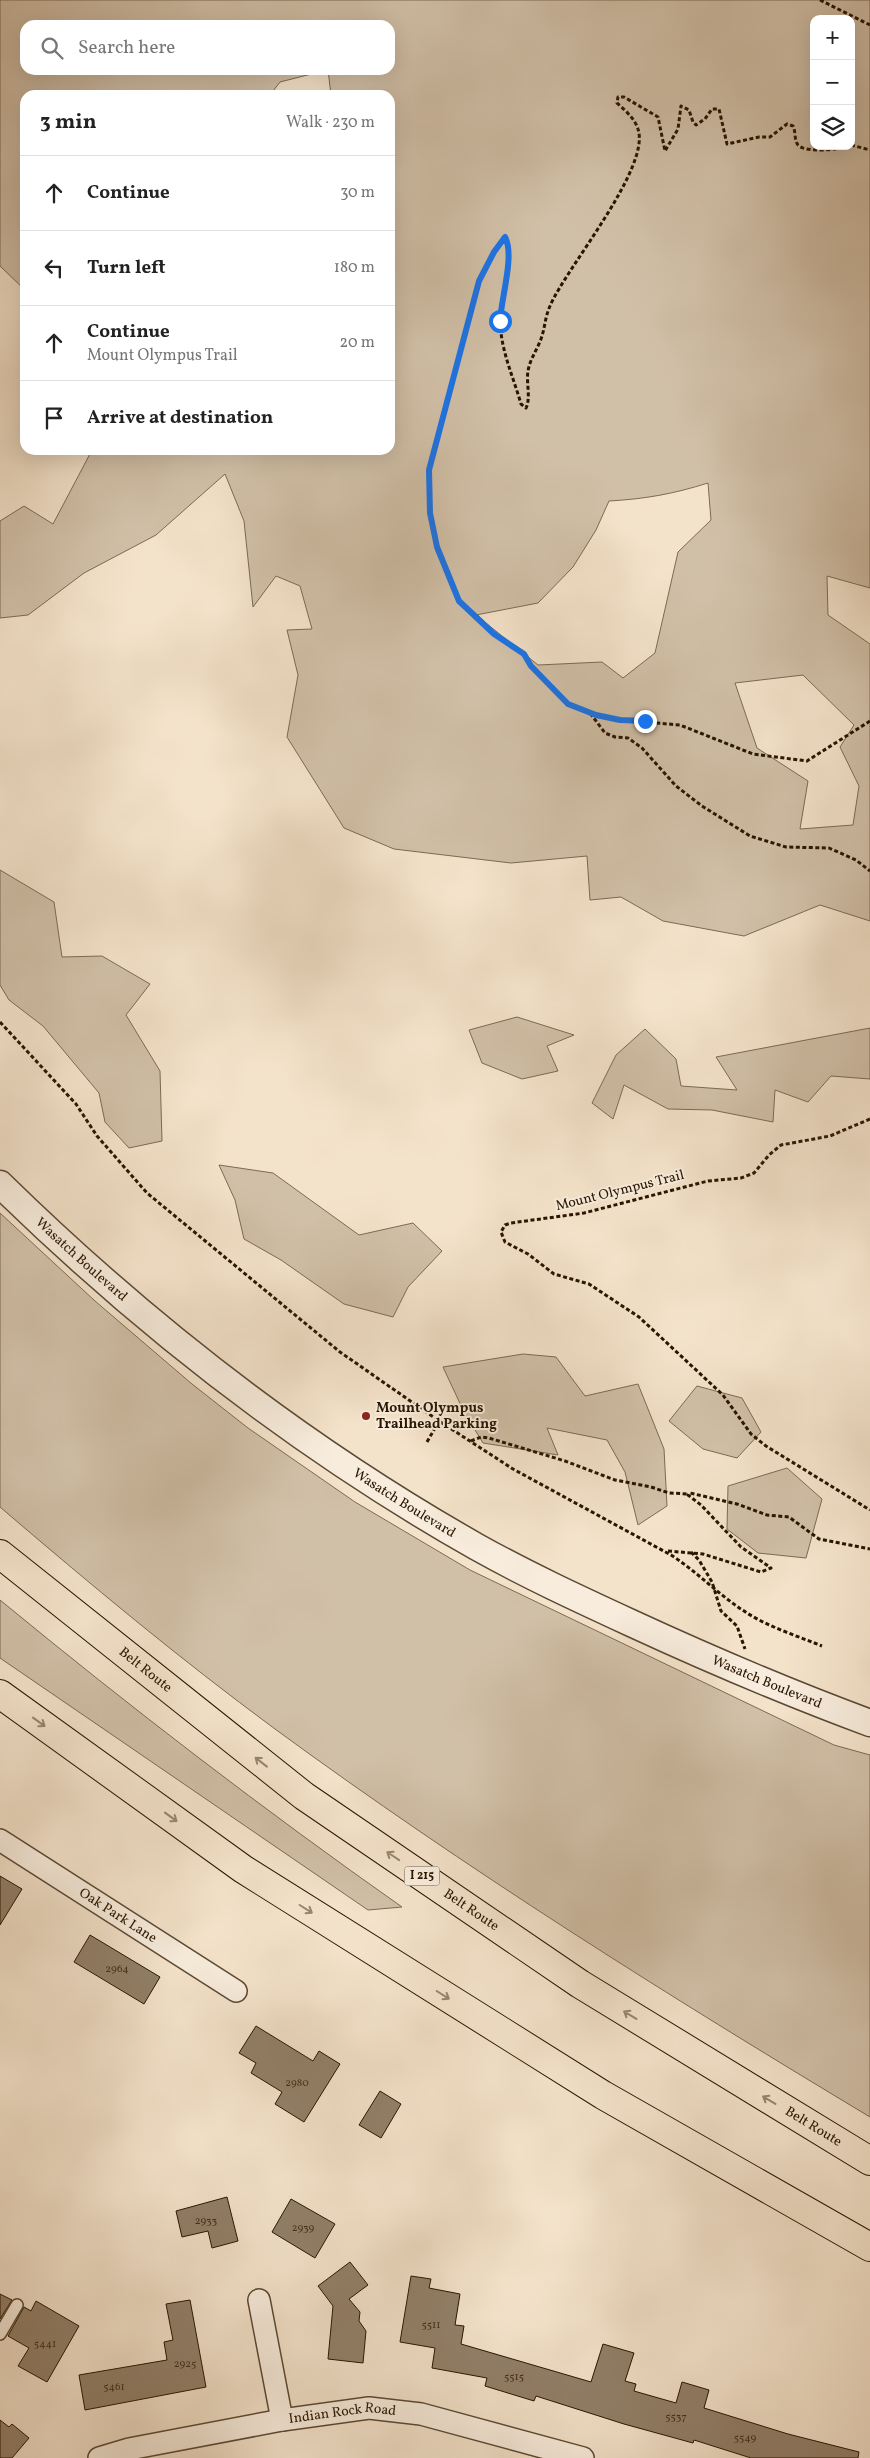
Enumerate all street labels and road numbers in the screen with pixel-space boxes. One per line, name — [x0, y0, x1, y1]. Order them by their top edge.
street label: Mount Olympus Trail — [554, 1166, 686, 1216]
street label: Wasatch Boulevard — [31, 1213, 131, 1306]
street label: Wasatch Boulevard — [349, 1464, 459, 1542]
street label: Belt Route — [115, 1643, 177, 1697]
street label: Wasatch Boulevard — [709, 1651, 825, 1713]
road number: I 215 — [404, 1866, 440, 1885]
street label: Oak Park Lane — [75, 1883, 161, 1948]
street label: Belt Route — [440, 1884, 503, 1936]
street label: Belt Route — [781, 2102, 846, 2151]
street label: Indian Rock Road — [287, 2398, 397, 2428]

